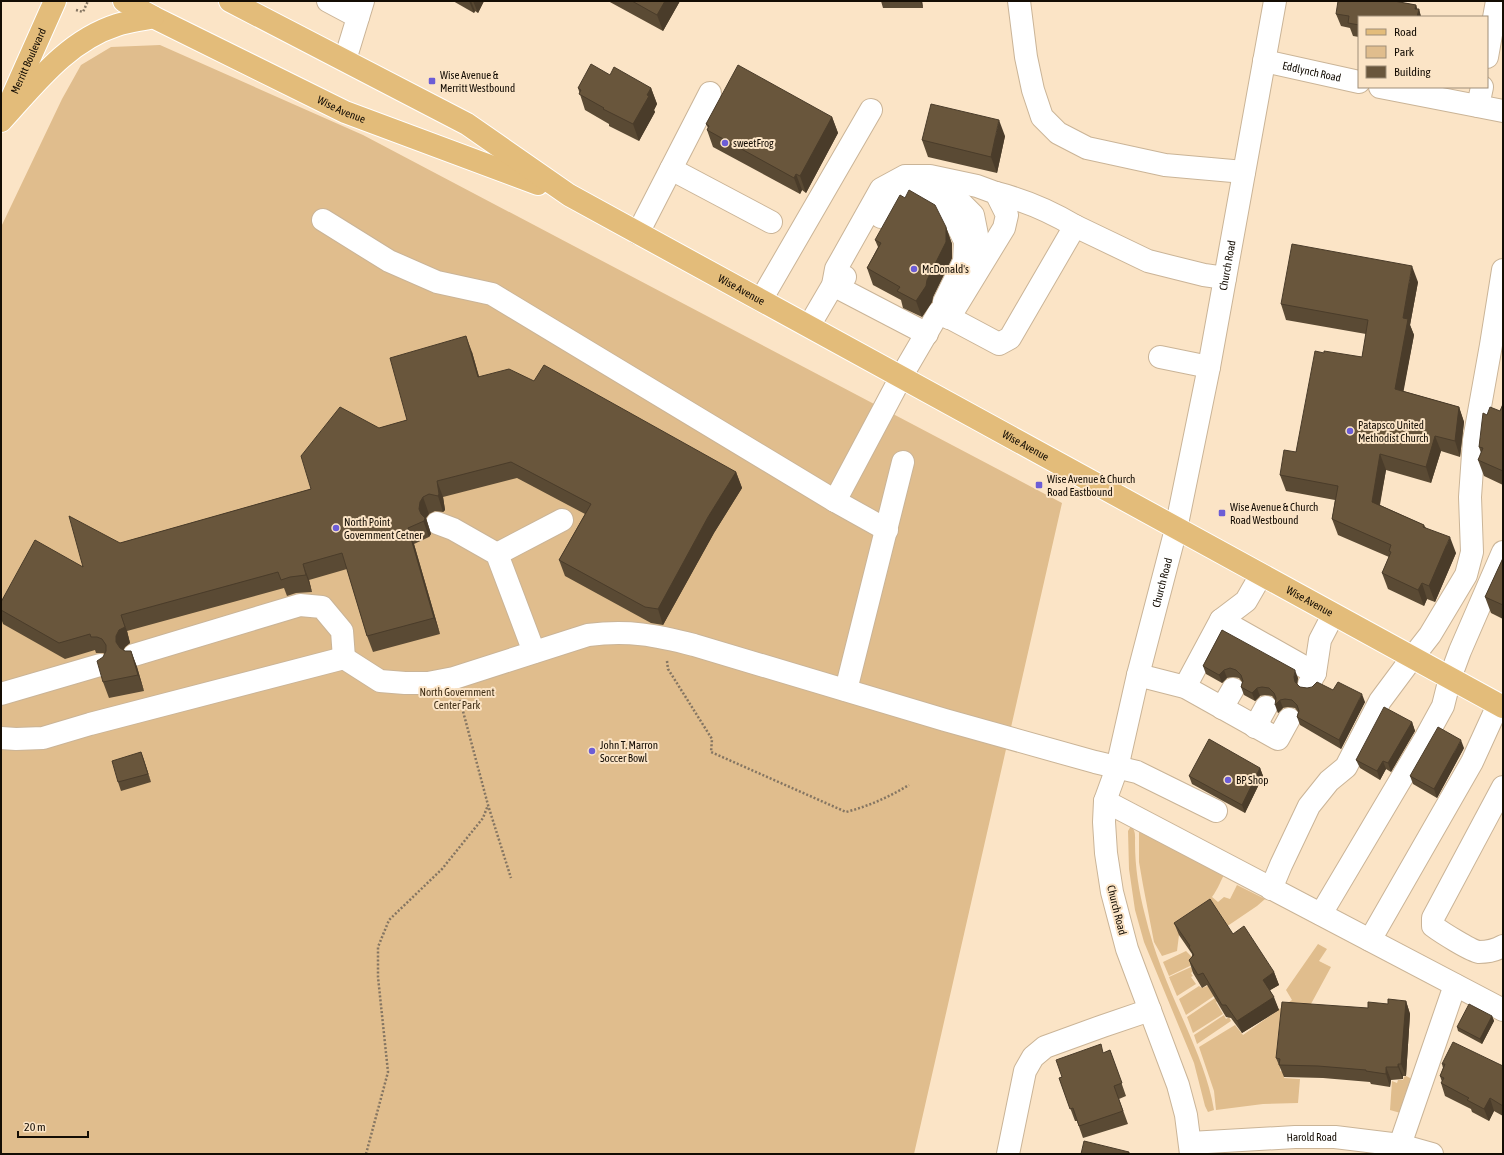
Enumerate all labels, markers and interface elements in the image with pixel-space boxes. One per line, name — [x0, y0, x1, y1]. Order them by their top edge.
legend — [1358, 16, 1488, 88]
text: Road — [1394, 25, 1417, 39]
street label: Merritt Boulevard — [8, 26, 48, 96]
text: Park — [1394, 45, 1415, 59]
street label: Eddlynch Road — [1281, 59, 1342, 84]
text: Building — [1394, 65, 1432, 79]
place label: Wise Avenue & Merritt Westbound — [440, 69, 515, 94]
marker: Wise Avenue & Merritt Westbound — [427, 76, 437, 86]
street label: Wise Avenue — [315, 93, 367, 125]
place label: sweetFrog — [733, 137, 774, 149]
marker: sweetFrog — [720, 138, 730, 148]
street label: Church Road — [1217, 239, 1238, 291]
place label: McDonald's — [922, 263, 969, 275]
marker: McDonald's — [909, 264, 919, 274]
street label: Wise Avenue — [716, 272, 767, 307]
place label: Patapsco United Methodist Church — [1358, 419, 1429, 444]
marker: Patapsco United Methodist Church — [1345, 426, 1355, 436]
street label: Wise Avenue — [1000, 428, 1051, 463]
place label: Wise Avenue & Church Road Eastbound — [1047, 473, 1135, 498]
marker: Wise Avenue & Church Road Eastbound — [1034, 480, 1044, 490]
place label: Wise Avenue & Church Road Westbound — [1230, 501, 1318, 526]
marker: Wise Avenue & Church Road Westbound — [1217, 508, 1227, 518]
place label: North Point Government Cetner — [344, 516, 423, 541]
marker: North Point Government Cetner — [331, 523, 341, 533]
street label: Church Road — [1150, 557, 1174, 609]
street label: Wise Avenue — [1284, 583, 1335, 619]
park label: North Government Center Park — [419, 686, 495, 711]
place label: John T. Marron Soccer Bowl — [600, 739, 658, 764]
marker: John T. Marron Soccer Bowl — [587, 746, 597, 756]
place label: BP Shop — [1236, 774, 1268, 786]
marker: BP Shop — [1223, 775, 1233, 785]
street label: Church Road — [1105, 884, 1129, 936]
scale bar — [18, 1113, 88, 1139]
text: 20 m — [24, 1120, 46, 1134]
street label: Harold Road — [1286, 1131, 1337, 1143]

